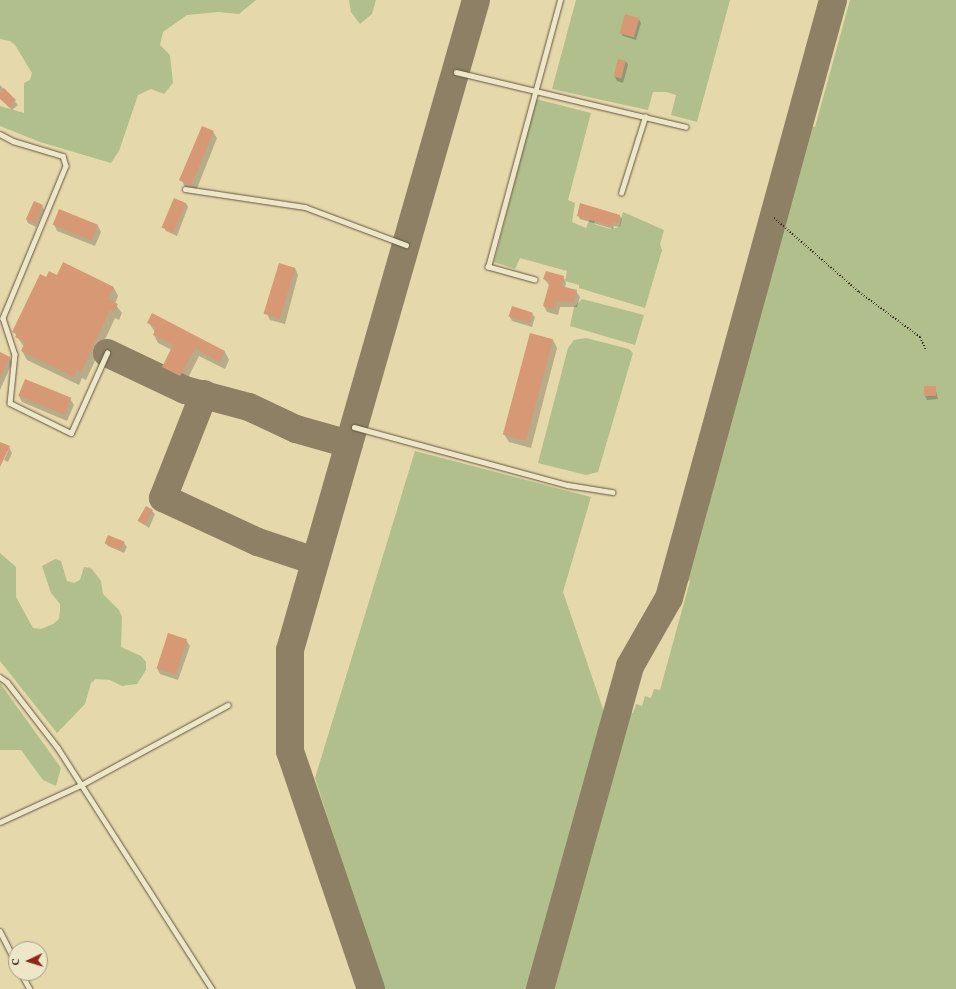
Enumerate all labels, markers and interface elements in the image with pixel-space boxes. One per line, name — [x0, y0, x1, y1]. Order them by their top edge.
north arrow — [8, 941, 48, 981]
text: С — [9, 958, 24, 966]

